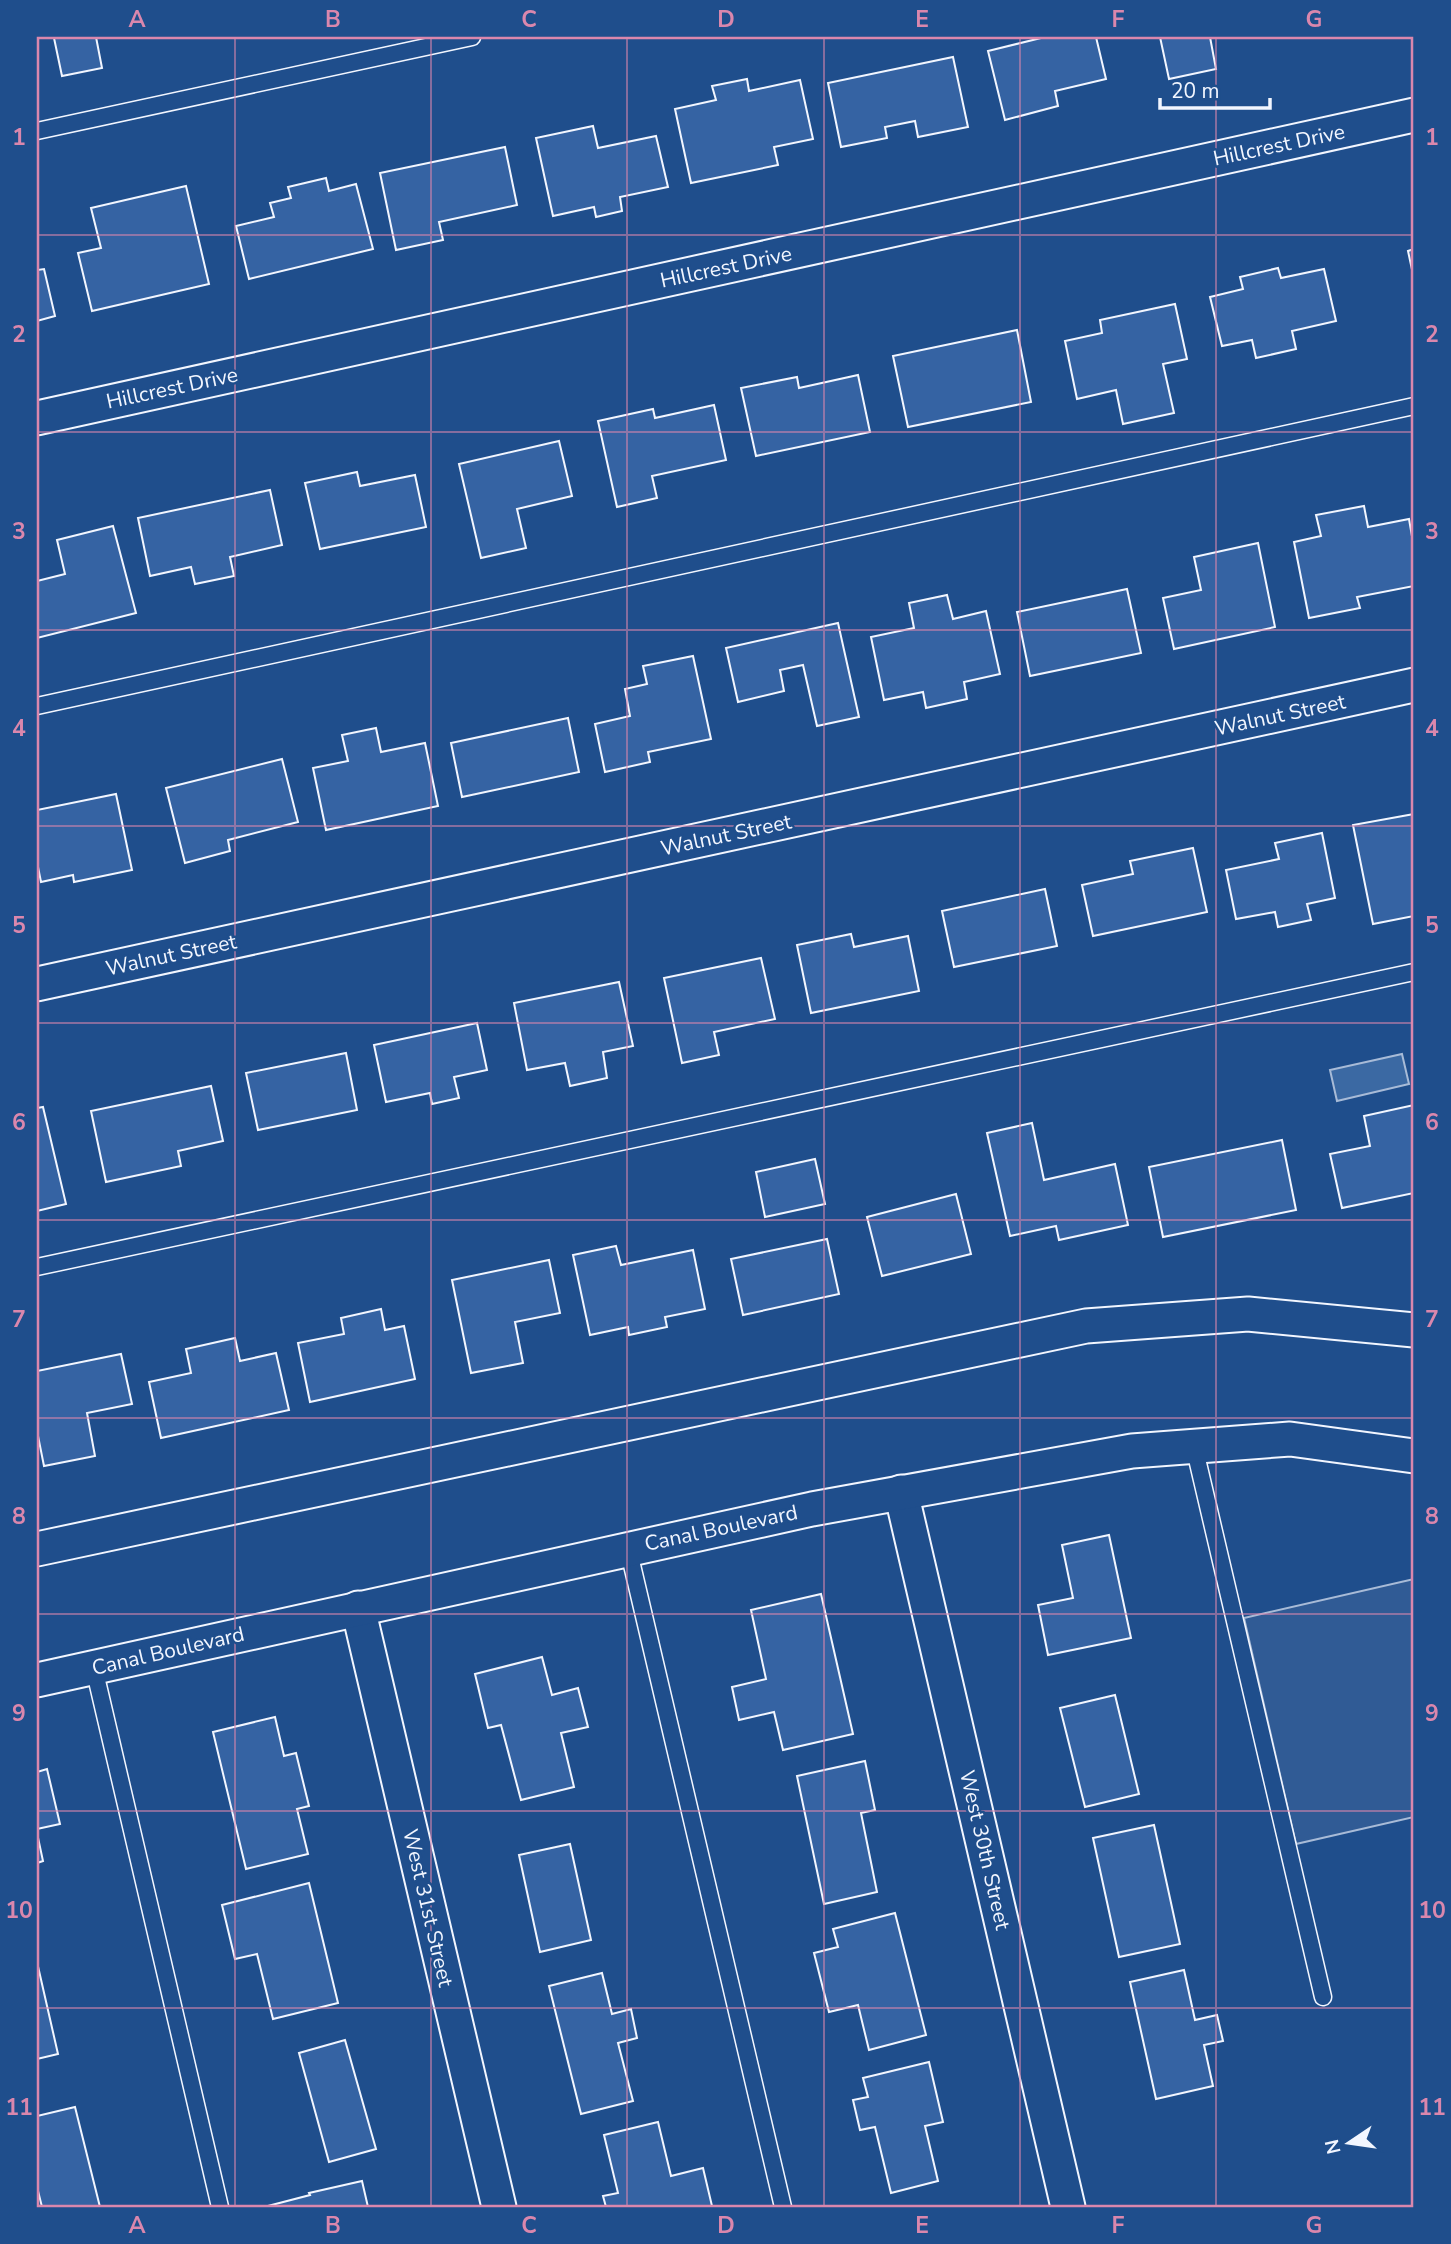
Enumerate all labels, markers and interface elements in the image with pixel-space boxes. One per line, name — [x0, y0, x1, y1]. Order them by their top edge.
text: A — [128, 4, 146, 35]
text: B — [325, 4, 341, 35]
text: C — [521, 4, 537, 35]
text: D — [717, 4, 735, 35]
text: E — [915, 4, 929, 35]
text: F — [1112, 4, 1125, 35]
text: G — [1306, 4, 1322, 35]
scale bar — [1160, 66, 1271, 110]
text: 20 m — [1171, 77, 1220, 105]
street label: Hillcrest Drive — [1211, 117, 1347, 173]
text: 1 — [12, 122, 26, 153]
text: 1 — [1425, 122, 1439, 153]
street label: Hillcrest Drive — [658, 239, 794, 295]
text: 2 — [12, 319, 26, 350]
text: 2 — [1425, 319, 1439, 350]
street label: Hillcrest Drive — [104, 360, 240, 416]
text: 3 — [12, 516, 26, 547]
text: 3 — [1425, 516, 1439, 547]
street label: Walnut Street — [1212, 687, 1349, 743]
text: 4 — [12, 713, 26, 744]
text: 4 — [1425, 713, 1439, 744]
street label: Walnut Street — [658, 807, 795, 863]
text: 5 — [12, 910, 26, 941]
text: 5 — [1425, 910, 1439, 941]
street label: Walnut Street — [103, 927, 240, 983]
text: 6 — [12, 1107, 26, 1138]
text: 6 — [1425, 1107, 1439, 1138]
text: 7 — [12, 1304, 26, 1335]
text: 7 — [1425, 1304, 1439, 1335]
street label: Canal Boulevard — [642, 1498, 800, 1558]
text: 8 — [12, 1501, 26, 1532]
text: 8 — [1425, 1501, 1439, 1532]
street label: Canal Boulevard — [89, 1620, 247, 1682]
text: 9 — [12, 1698, 26, 1729]
text: 9 — [1425, 1698, 1439, 1729]
street label: West 30th Street — [953, 1767, 1017, 1933]
street label: West 31st Street — [396, 1826, 460, 1990]
text: 10 — [5, 1895, 33, 1926]
text: 10 — [1418, 1895, 1446, 1926]
text: 11 — [5, 2092, 33, 2123]
text: 11 — [1418, 2092, 1446, 2123]
north arrow — [1314, 2108, 1384, 2178]
text: N — [1319, 2137, 1348, 2156]
text: A — [128, 2210, 146, 2241]
text: B — [325, 2210, 341, 2241]
text: C — [521, 2210, 537, 2241]
text: D — [717, 2210, 735, 2241]
text: E — [915, 2210, 929, 2241]
text: F — [1112, 2210, 1125, 2241]
text: G — [1306, 2210, 1322, 2241]

